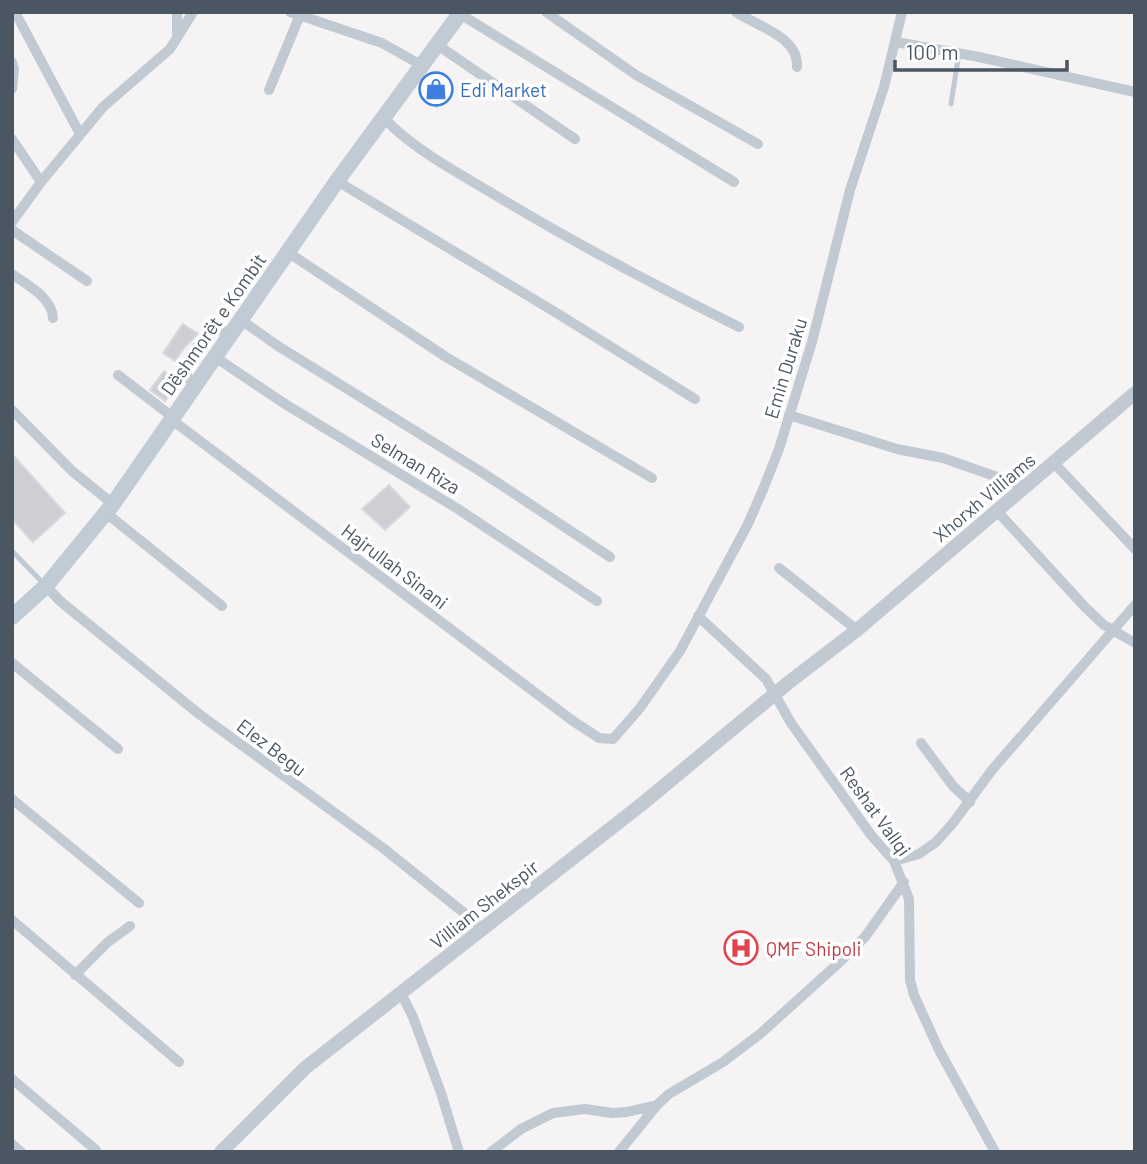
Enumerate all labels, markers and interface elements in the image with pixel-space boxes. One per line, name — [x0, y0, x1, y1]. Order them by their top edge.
scale bar — [895, 28, 1066, 72]
text: 100 m — [906, 39, 959, 64]
shop icon: Edi Market — [417, 70, 455, 108]
place label: Edi Market — [460, 78, 547, 101]
street label: Dëshmorët e Kombit — [155, 249, 271, 399]
street label: Emin Duraku — [759, 315, 811, 421]
street label: Selman Riza — [367, 427, 465, 499]
street label: Xhorxh Villiams — [928, 448, 1040, 546]
street label: Hajrullah Sinani — [337, 518, 453, 614]
street label: Elez Begu — [233, 714, 311, 780]
street label: Reshat Vallqi — [836, 762, 916, 860]
street label: Villiam Shekspir — [425, 855, 543, 953]
hospital icon: QMF Shipoli — [722, 929, 760, 967]
place label: QMF Shipoli — [766, 937, 861, 960]

